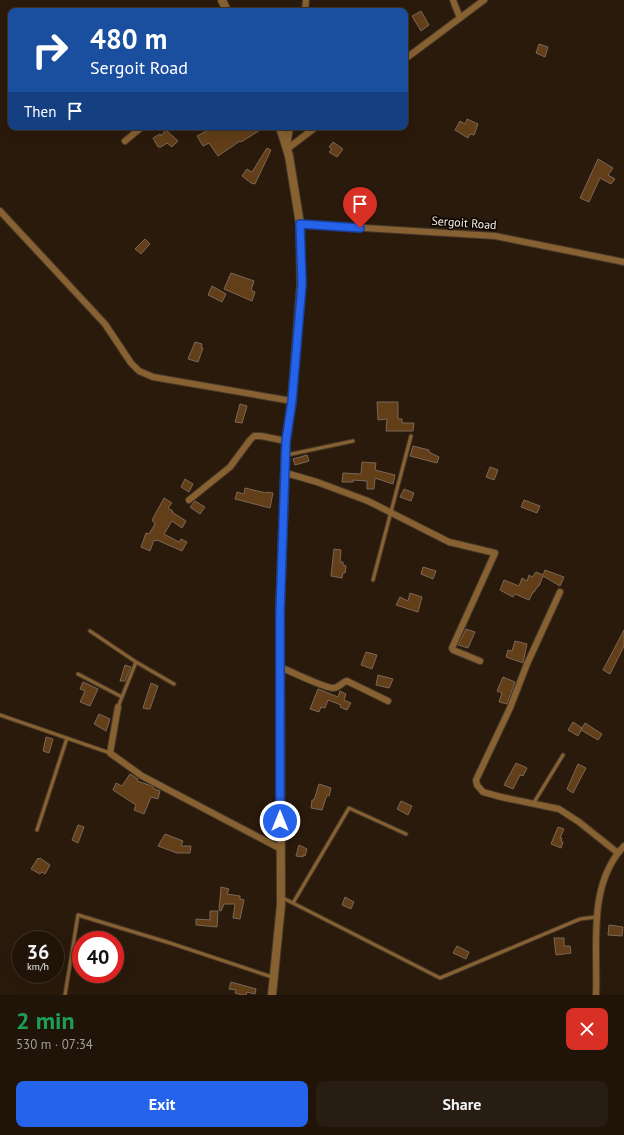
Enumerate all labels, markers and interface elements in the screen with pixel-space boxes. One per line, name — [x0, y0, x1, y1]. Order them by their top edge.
text: 480 m — [90, 20, 167, 57]
icon: right — [24, 24, 76, 76]
text: Sergoit Road — [90, 56, 188, 79]
icon: arrive — [64, 100, 86, 122]
text: Then — [24, 102, 56, 121]
pin — [343, 187, 377, 228]
icon: arrive — [349, 193, 371, 215]
street label: Sergoit Road — [431, 213, 497, 232]
position arrow — [259, 800, 301, 842]
speed limit sign: 40 — [72, 931, 124, 983]
text: 36 — [27, 939, 49, 965]
text: km/h — [27, 960, 49, 973]
text: 2 min — [16, 1005, 75, 1036]
button: close — [566, 1008, 608, 1050]
text: 530 m · 07:34 — [16, 1036, 93, 1053]
button: Exit — [16, 1081, 308, 1127]
button: Share — [316, 1081, 608, 1127]

